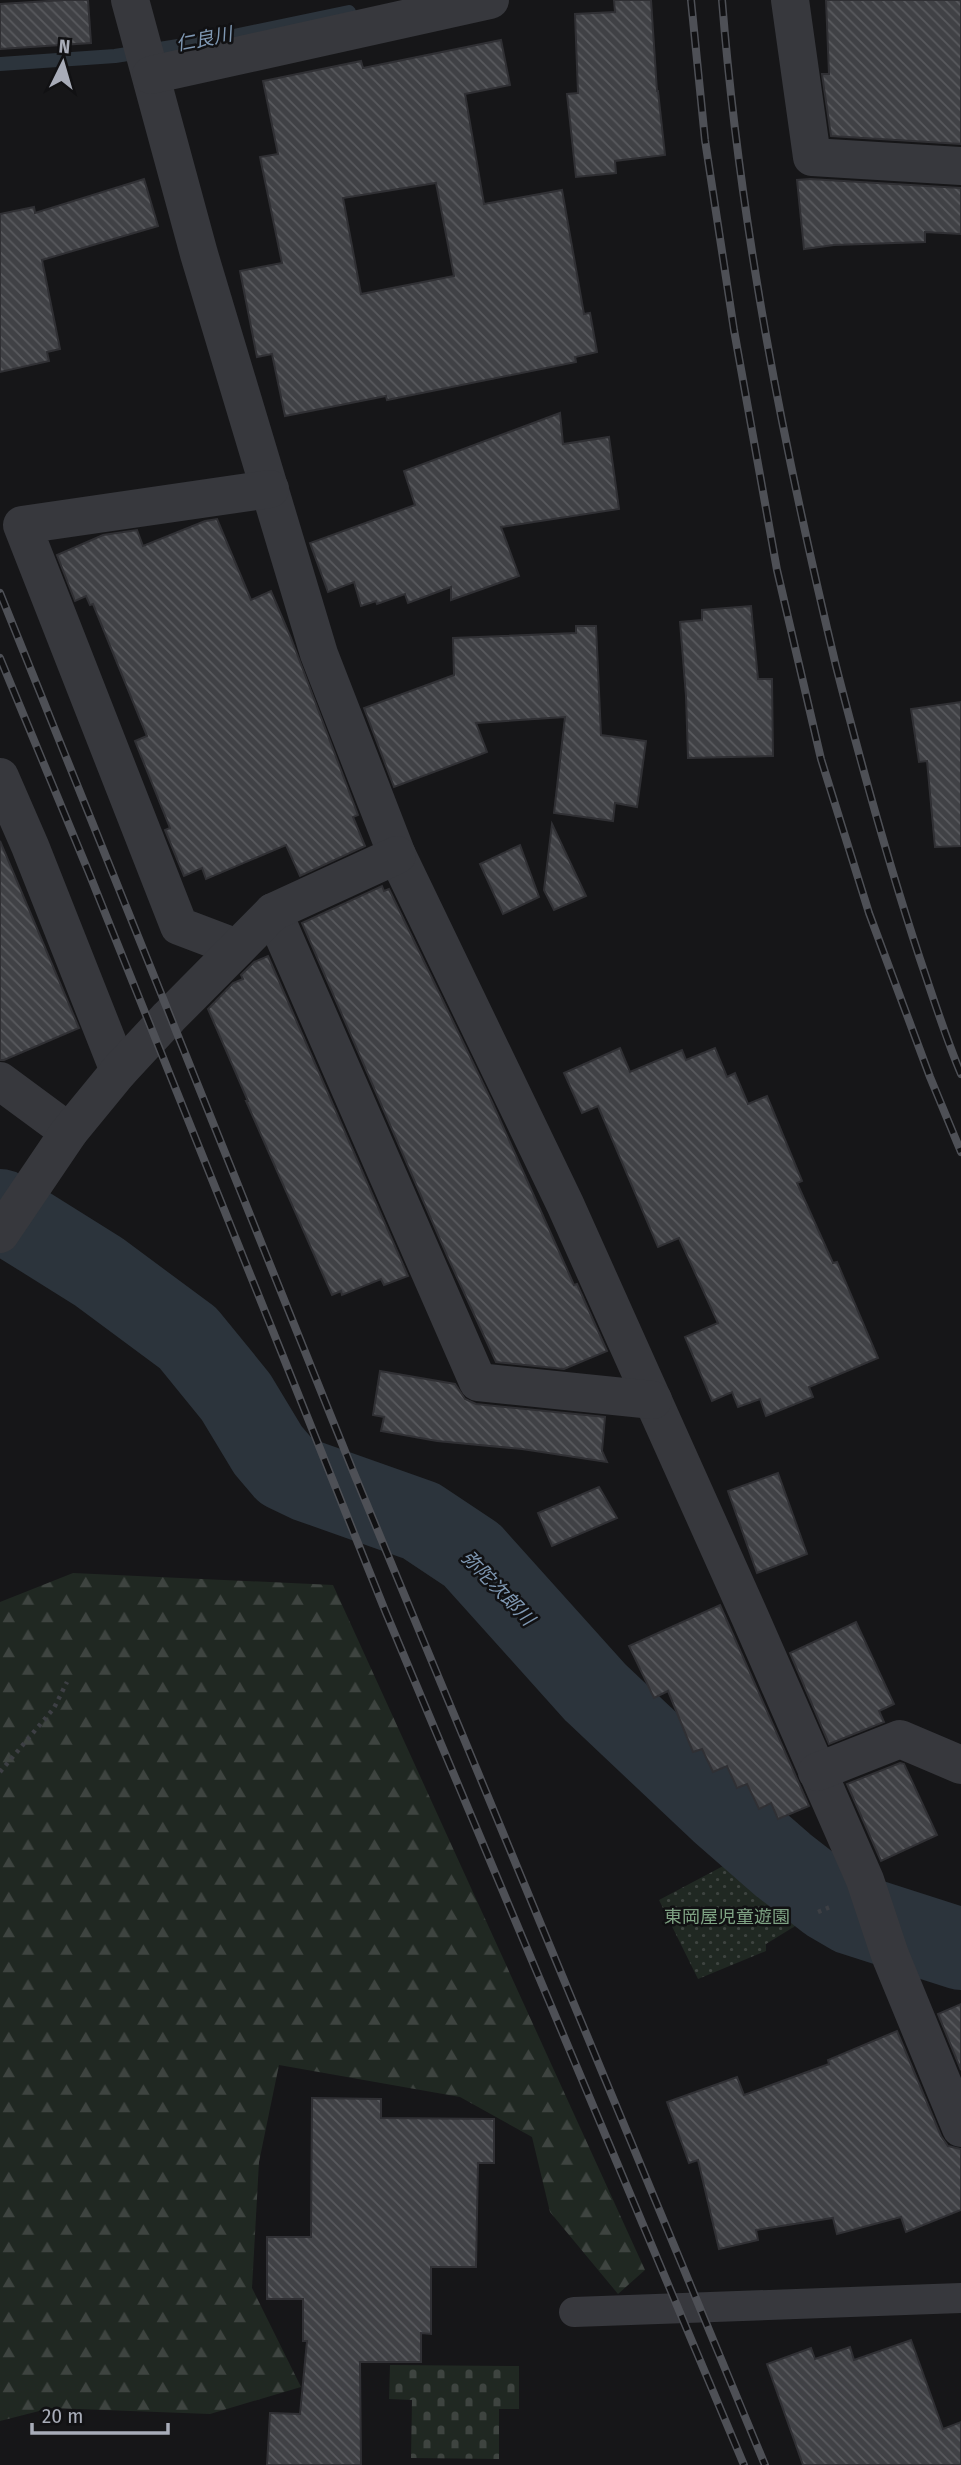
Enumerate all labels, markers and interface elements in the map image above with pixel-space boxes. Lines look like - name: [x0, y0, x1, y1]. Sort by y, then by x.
- water label: 仁良川: [174, 22, 236, 56]
- north arrow: [28, 28, 98, 98]
- text: N: [58, 35, 71, 59]
- water label: 弥陀次郎川: [457, 1546, 541, 1632]
- park label: 東岡屋児童遊園: [664, 1906, 790, 1928]
- scale bar: [32, 2392, 168, 2436]
- text: 20 m: [42, 2403, 83, 2429]

